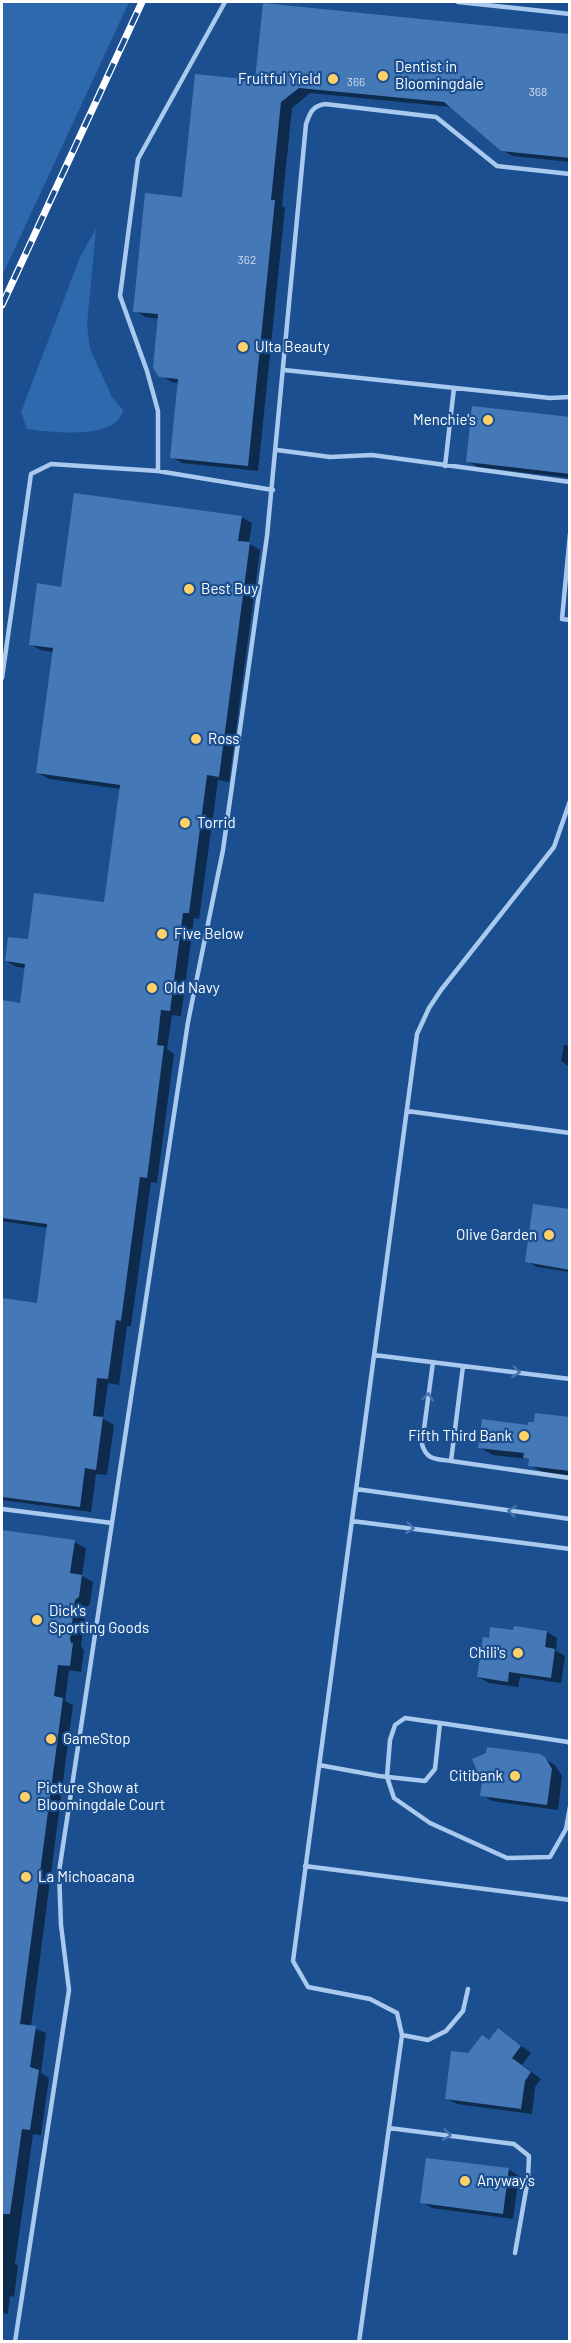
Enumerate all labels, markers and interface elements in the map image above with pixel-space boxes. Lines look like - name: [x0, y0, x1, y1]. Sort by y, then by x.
- place label: Dentist in Bloomingdale: [395, 57, 484, 92]
- place label: Fruitful Yield: [238, 69, 321, 87]
- marker: Dentist in Bloomingdale: [376, 69, 390, 83]
- marker: Fruitful Yield: [326, 72, 340, 86]
- house number: 366: [347, 74, 365, 88]
- house number: 368: [529, 84, 547, 98]
- house number: 362: [238, 252, 256, 266]
- place label: Ulta Beauty: [255, 337, 330, 355]
- marker: Ulta Beauty: [236, 340, 250, 354]
- place label: Menchie's: [413, 410, 476, 428]
- marker: Menchie's: [481, 413, 495, 427]
- place label: Best Buy: [201, 579, 258, 597]
- marker: Best Buy: [182, 582, 196, 596]
- place label: Ross: [208, 729, 240, 747]
- marker: Ross: [189, 732, 203, 746]
- place label: Torrid: [197, 813, 236, 831]
- marker: Torrid: [178, 816, 192, 830]
- place label: Five Below: [174, 924, 244, 942]
- marker: Five Below: [155, 927, 169, 941]
- place label: Old Navy: [164, 978, 220, 996]
- marker: Old Navy: [145, 981, 159, 995]
- place label: Olive Garden: [456, 1225, 537, 1243]
- marker: Olive Garden: [542, 1228, 556, 1242]
- one-way arrow: [512, 1365, 521, 1378]
- one-way arrow: [421, 1393, 433, 1402]
- place label: Fifth Third Bank: [408, 1426, 512, 1444]
- marker: Fifth Third Bank: [517, 1429, 531, 1443]
- one-way arrow: [507, 1505, 516, 1517]
- one-way arrow: [405, 1521, 414, 1534]
- place label: Dick's Sporting Goods: [49, 1601, 149, 1636]
- marker: Dick's Sporting Goods: [30, 1613, 44, 1627]
- place label: Chili's: [469, 1643, 506, 1661]
- marker: Chili's: [511, 1646, 525, 1660]
- place label: GameStop: [63, 1729, 131, 1747]
- marker: GameStop: [44, 1732, 58, 1746]
- place label: Citibank: [449, 1766, 503, 1784]
- marker: Citibank: [508, 1769, 522, 1783]
- place label: Picture Show at Bloomingdale Court: [37, 1778, 165, 1813]
- marker: Picture Show at Bloomingdale Court: [18, 1790, 32, 1804]
- place label: La Michoacana: [38, 1867, 135, 1885]
- marker: La Michoacana: [19, 1870, 33, 1884]
- one-way arrow: [443, 2128, 452, 2140]
- place label: Anyway's: [477, 2171, 535, 2189]
- marker: Anyway's: [458, 2174, 472, 2188]

